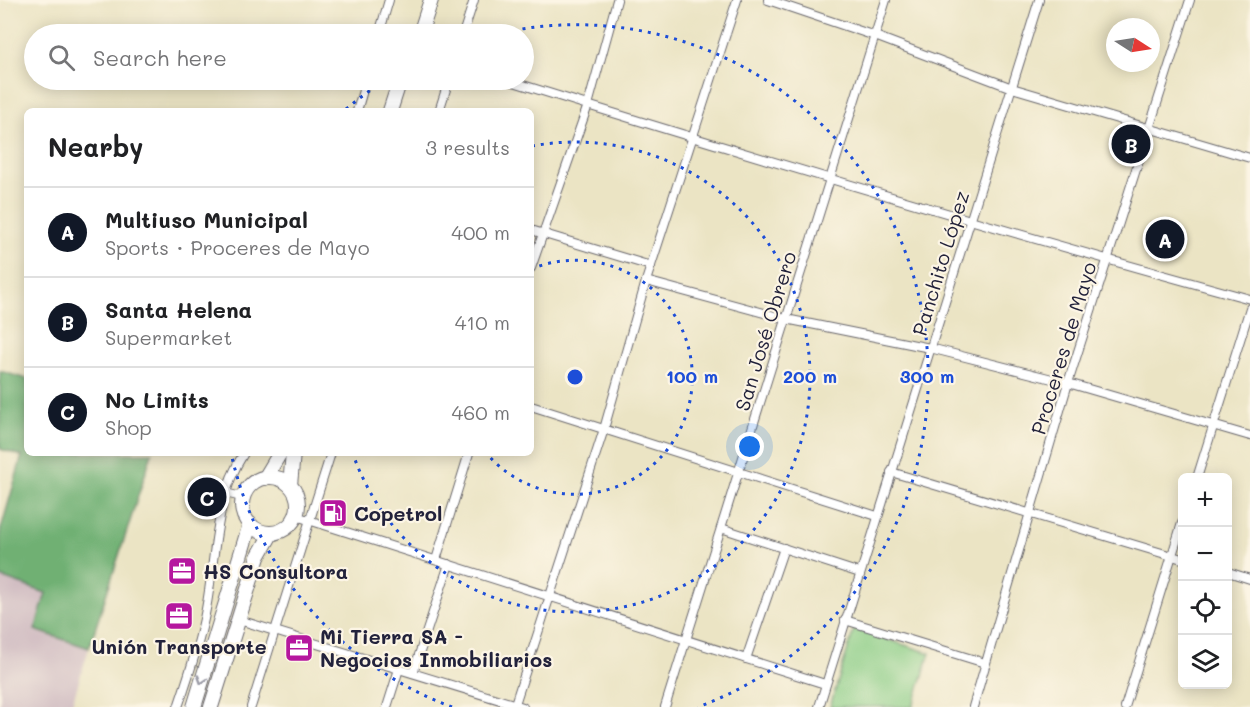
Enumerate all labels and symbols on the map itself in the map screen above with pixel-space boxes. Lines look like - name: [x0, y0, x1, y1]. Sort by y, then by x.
- north arrow: [1106, 18, 1160, 72]
- pin: B: [1112, 122, 1150, 166]
- street label: Panchito López: [906, 187, 974, 339]
- pin: A: [1146, 216, 1184, 262]
- street label: San José Obrero: [728, 248, 802, 414]
- street label: Proceres de Mayo: [1024, 258, 1102, 437]
- text: 100 m: [666, 364, 718, 388]
- text: 200 m: [783, 364, 837, 388]
- text: 300 m: [900, 364, 954, 388]
- centre of rings: [565, 367, 585, 387]
- your location: [735, 432, 764, 461]
- pin: C: [188, 474, 226, 520]
- fuel station icon: Copetrol: [317, 497, 349, 529]
- place label: Copetrol: [354, 500, 442, 526]
- office icon: HS Consultora: [166, 555, 198, 587]
- place label: HS Consultora: [203, 558, 348, 584]
- office icon: Unión Transporte: [163, 600, 195, 632]
- place label: Mi Tierra SA - Negocios Inmobiliarios: [320, 623, 552, 672]
- office icon: Mi Tierra SA - Negocios Inmobiliarios: [283, 632, 315, 664]
- place label: Unión Transporte: [91, 633, 267, 659]
- one-way arrow: [197, 674, 209, 685]

